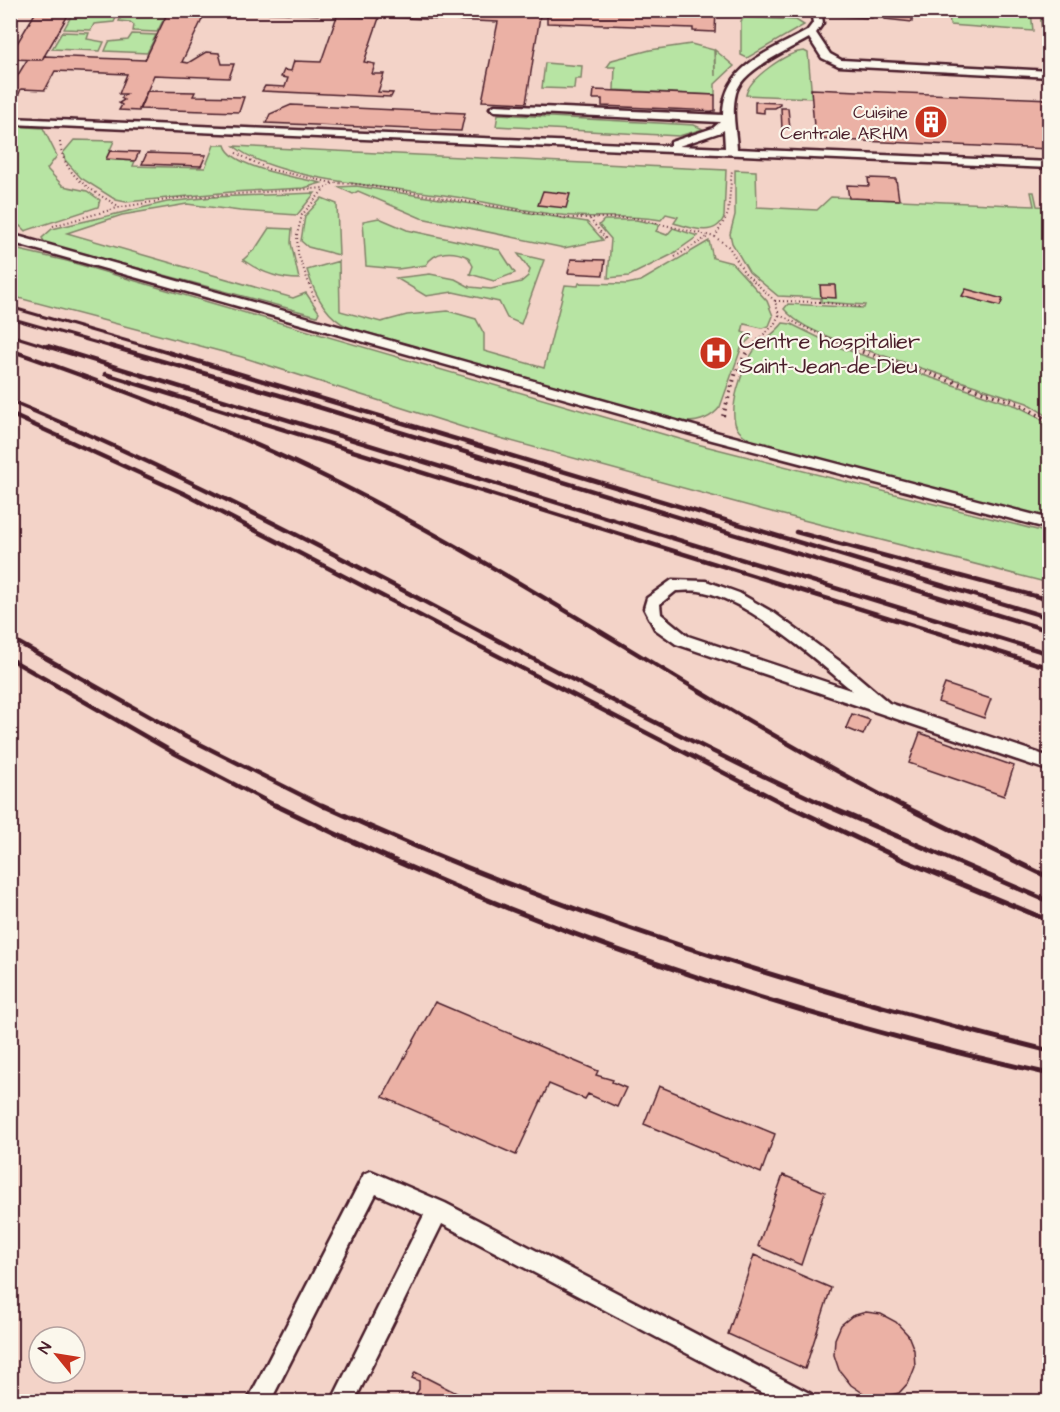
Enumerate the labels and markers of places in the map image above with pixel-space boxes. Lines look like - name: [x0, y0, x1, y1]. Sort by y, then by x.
- place label: Cuisine Centrale ARHM: [780, 100, 908, 146]
- building icon: Cuisine Centrale ARHM: [913, 104, 949, 140]
- place label: Centre hospitalier Saint-Jean-de-Dieu: [739, 326, 920, 382]
- hospital icon: Centre hospitalier Saint-Jean-de-Dieu: [698, 335, 734, 371]

